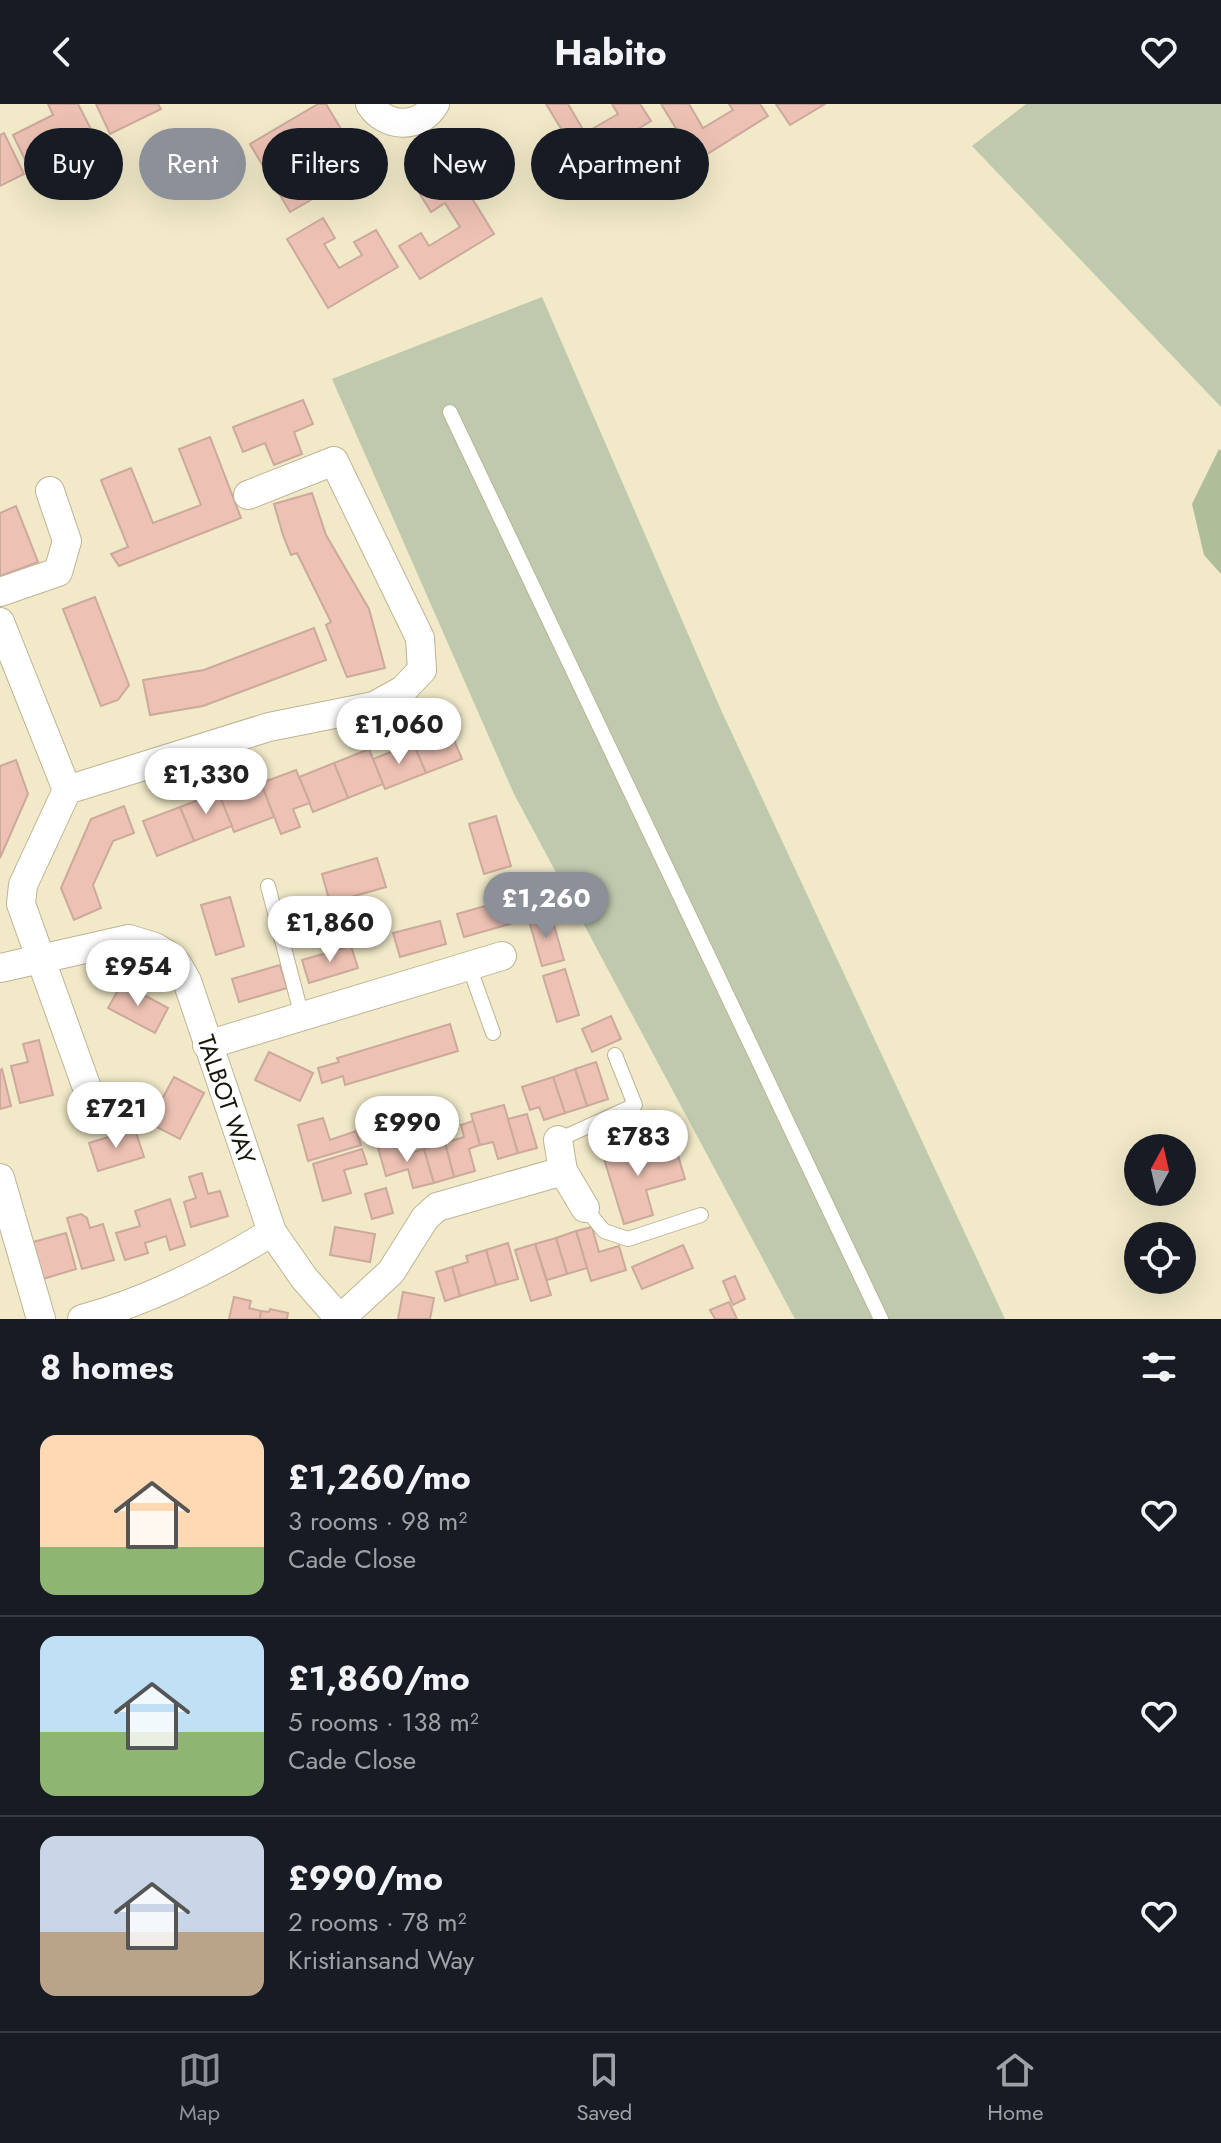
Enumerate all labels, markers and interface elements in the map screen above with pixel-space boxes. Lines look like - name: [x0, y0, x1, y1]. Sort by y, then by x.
- text: Habito: [554, 26, 667, 78]
- icon: back: [40, 30, 84, 74]
- icon: heart: [1137, 30, 1181, 74]
- chip: Buy: [24, 128, 123, 200]
- chip: Rent: [139, 128, 246, 200]
- chip: Filters: [262, 128, 388, 200]
- chip: New: [404, 128, 515, 200]
- chip: Apartment: [531, 128, 709, 200]
- pin: £1,060: [334, 698, 464, 766]
- text: £1,060: [354, 705, 444, 743]
- pin: £1,330: [141, 748, 271, 816]
- text: £1,330: [162, 755, 250, 793]
- pin: £1,260: [481, 872, 611, 940]
- text: £1,260: [501, 879, 591, 917]
- pin: £1,860: [265, 896, 395, 964]
- text: £1,860: [286, 903, 374, 941]
- pin: £954: [91, 940, 185, 1008]
- text: £954: [104, 947, 172, 985]
- street label: TALBOT WAY: [189, 1030, 265, 1169]
- pin: £721: [69, 1082, 163, 1150]
- text: £721: [85, 1089, 147, 1127]
- pin: £990: [360, 1096, 454, 1164]
- text: £990: [373, 1103, 441, 1141]
- pin: £783: [591, 1110, 685, 1178]
- text: £783: [606, 1117, 670, 1155]
- north arrow: [1124, 1134, 1196, 1206]
- map controls: [1124, 1134, 1196, 1294]
- button: locate: [1124, 1222, 1196, 1294]
- text: 8 homes: [40, 1343, 174, 1392]
- icon: filters: [1137, 1345, 1181, 1389]
- text: £1,260/mo: [288, 1453, 471, 1502]
- icon: home: [104, 1467, 200, 1563]
- icon: heart: [1137, 1493, 1181, 1537]
- text: 3 rooms · 98 m²: [288, 1502, 467, 1540]
- text: Cade Close: [288, 1540, 416, 1578]
- text: £1,860/mo: [288, 1654, 470, 1703]
- icon: home: [104, 1668, 200, 1764]
- icon: heart: [1137, 1694, 1181, 1738]
- text: 5 rooms · 138 m²: [288, 1703, 479, 1741]
- text: Cade Close: [288, 1741, 416, 1779]
- text: £990/mo: [288, 1854, 443, 1903]
- icon: home: [104, 1868, 200, 1964]
- icon: heart: [1137, 1894, 1181, 1938]
- text: 2 rooms · 78 m²: [288, 1903, 467, 1941]
- text: Kristiansand Way: [288, 1941, 474, 1979]
- tab: Map: [178, 2048, 222, 2128]
- tab: Saved: [577, 2048, 632, 2128]
- tab: Home: [987, 2048, 1043, 2128]

